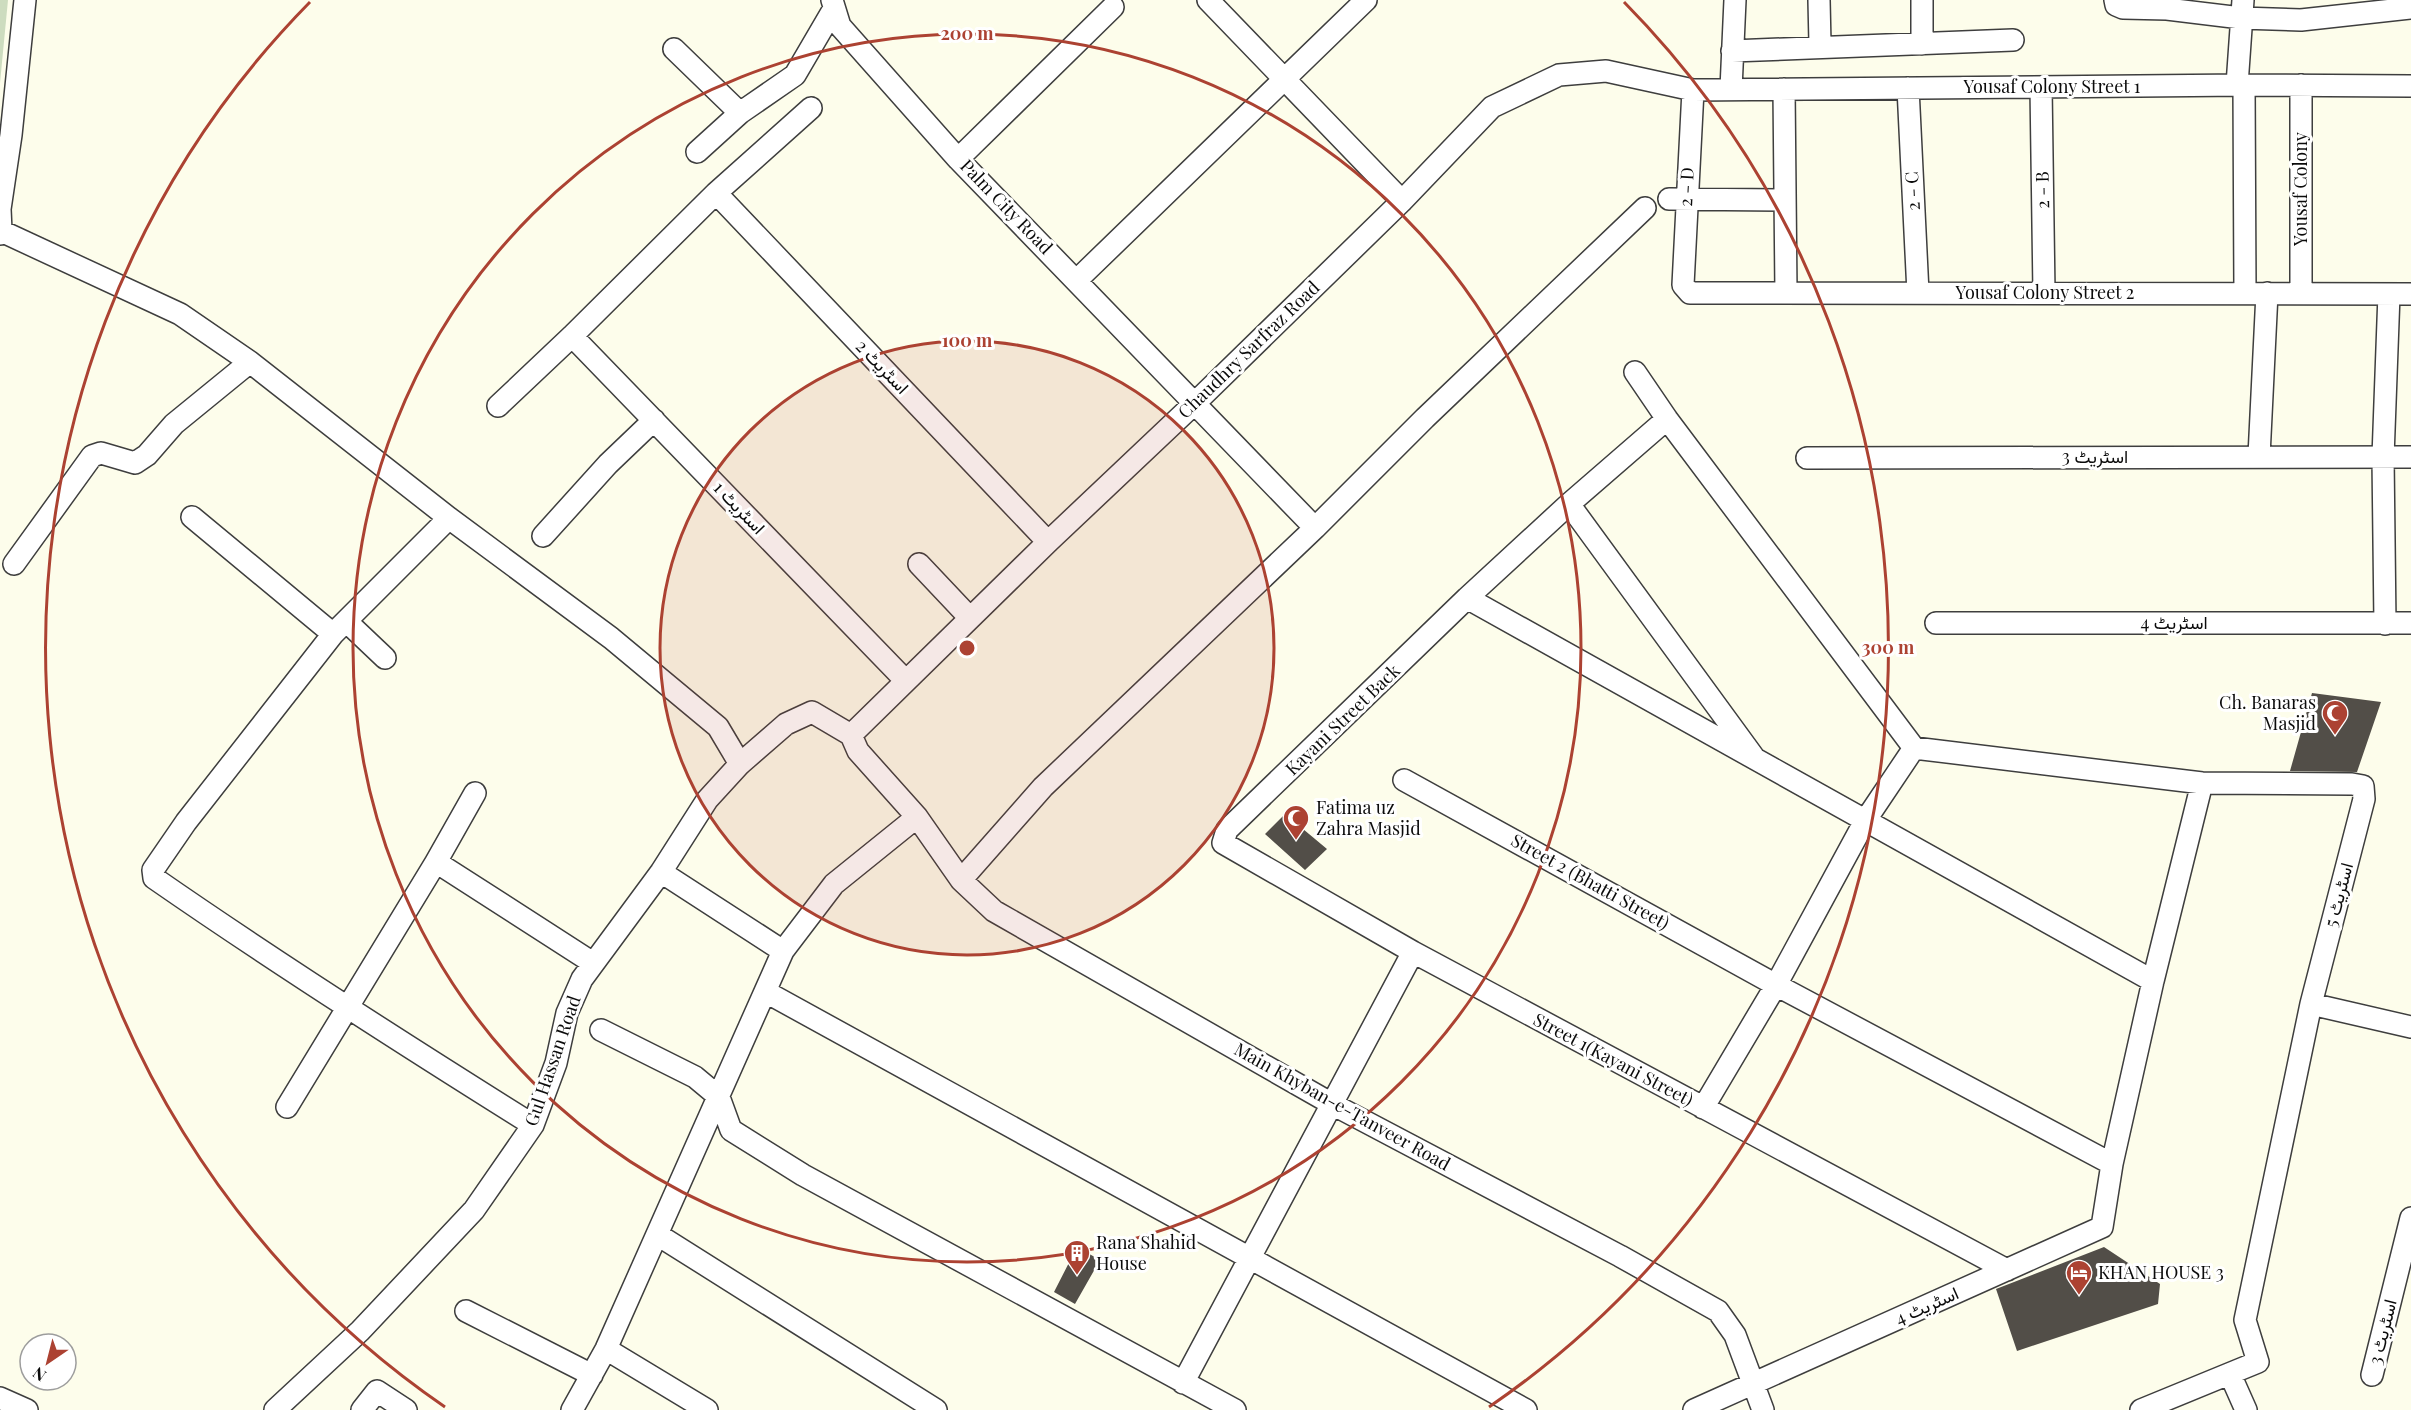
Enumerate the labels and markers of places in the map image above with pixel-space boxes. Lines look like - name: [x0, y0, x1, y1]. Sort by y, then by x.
- centre of rings: [957, 638, 977, 658]
- place label: Ch. Banaras Masjid: [2219, 690, 2317, 735]
- mosque icon: Ch. Banaras Masjid: [2320, 698, 2350, 736]
- place label: Fatima uz Zahra Masjid: [1316, 795, 1421, 840]
- mosque icon: Fatima uz Zahra Masjid: [1281, 803, 1311, 841]
- place label: Rana Shahid House: [1096, 1230, 1197, 1275]
- building icon: Rana Shahid House: [1062, 1238, 1092, 1276]
- hotel icon: KHAN HOUSE 3: [2064, 1258, 2094, 1296]
- place label: KHAN HOUSE 3: [2098, 1260, 2224, 1284]

